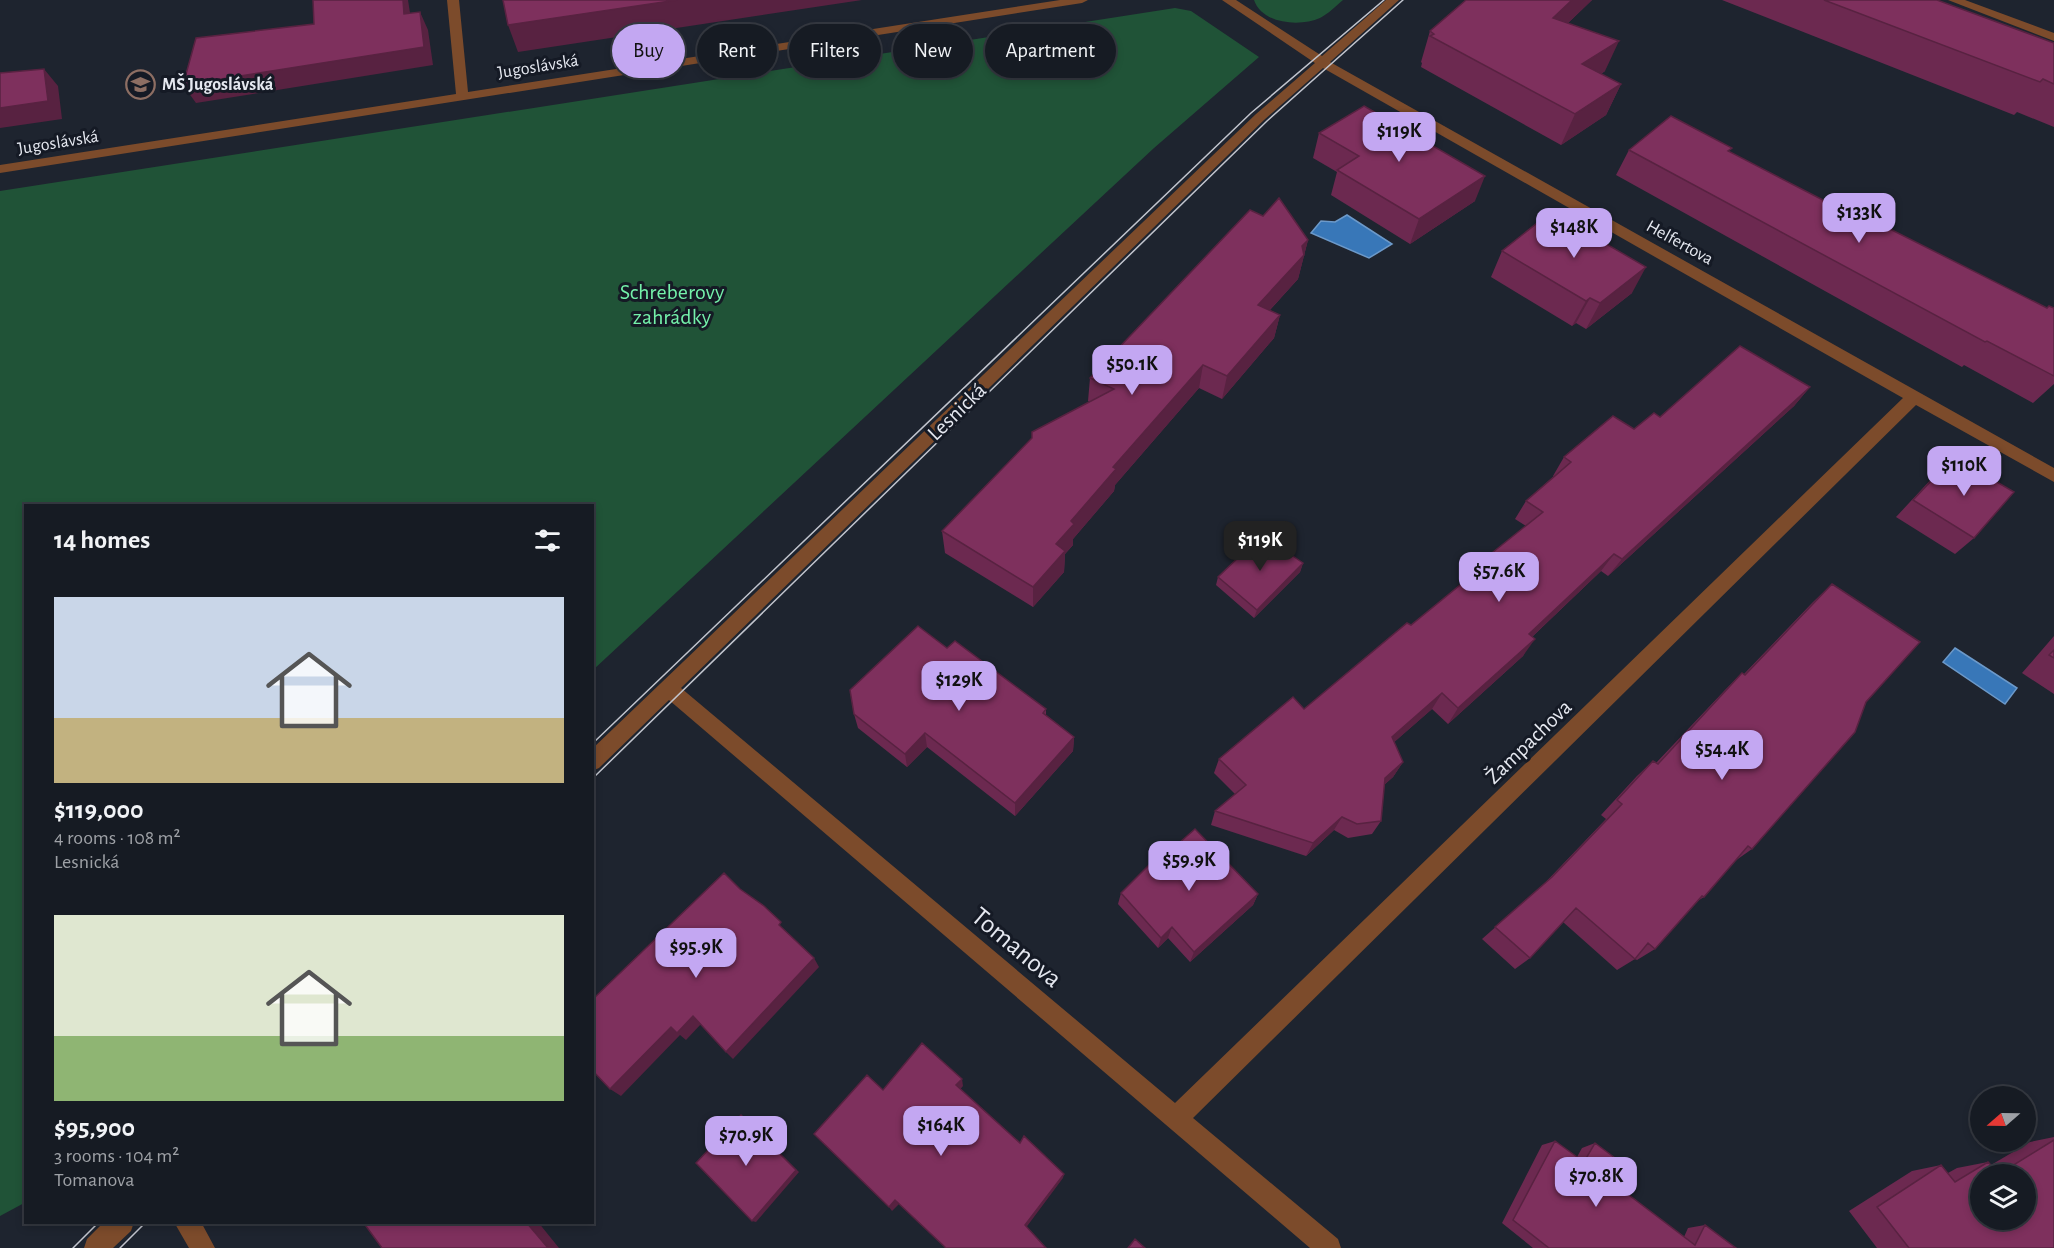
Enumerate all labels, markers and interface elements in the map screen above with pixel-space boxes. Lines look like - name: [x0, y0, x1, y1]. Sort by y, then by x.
- chip: Buy: [612, 24, 685, 78]
- chip: Rent: [697, 24, 777, 78]
- chip: Filters: [789, 24, 881, 78]
- chip: New: [893, 24, 973, 78]
- chip: Apartment: [985, 24, 1116, 78]
- street label: Jugoslávská: [496, 52, 580, 82]
- school or university icon: MŠ Jugoslávská: [125, 68, 157, 100]
- place label: MŠ Jugoslávská: [162, 73, 274, 94]
- pin: $119K: [1357, 112, 1441, 163]
- text: $119K: [1377, 121, 1421, 141]
- street label: Jugoslávská: [16, 128, 100, 158]
- pin: $133K: [1817, 193, 1901, 244]
- text: $133K: [1836, 202, 1882, 222]
- pin: $148K: [1532, 208, 1616, 259]
- text: $148K: [1550, 217, 1598, 237]
- street label: Helfertova: [1643, 217, 1716, 269]
- park label: Schreberovy zahrádky: [620, 281, 725, 328]
- pin: $50.1K: [1083, 345, 1181, 396]
- text: $50.1K: [1106, 354, 1158, 374]
- street label: Lesnická: [923, 379, 990, 445]
- pin: $110K: [1922, 446, 2006, 497]
- text: $110K: [1941, 455, 1987, 475]
- pin: $119K: [1218, 521, 1302, 572]
- icon: filters: [531, 524, 564, 557]
- text: 14 homes: [54, 527, 150, 553]
- text: $119K: [1238, 530, 1282, 550]
- pin: $57.6K: [1450, 552, 1548, 603]
- text: $57.6K: [1473, 561, 1525, 581]
- icon: home: [255, 636, 363, 744]
- pin: $129K: [917, 661, 1001, 712]
- text: $129K: [936, 670, 982, 690]
- street label: Žampachova: [1481, 695, 1576, 788]
- pin: $54.4K: [1673, 730, 1771, 781]
- text: $54.4K: [1695, 739, 1749, 759]
- text: $119,000: [54, 797, 144, 823]
- text: 4 rooms · 108 m²: [54, 828, 181, 848]
- pin: $59.9K: [1140, 841, 1238, 892]
- text: $59.9K: [1162, 850, 1216, 870]
- text: Lesnická: [54, 852, 119, 872]
- street label: Tomanova: [966, 902, 1067, 993]
- pin: $95.9K: [647, 928, 745, 979]
- text: $95.9K: [669, 937, 723, 957]
- icon: home: [255, 954, 363, 1062]
- north arrow: [1970, 1086, 2036, 1152]
- map controls: [1970, 1086, 2036, 1230]
- pin: $164K: [899, 1106, 983, 1157]
- text: $95,900: [54, 1115, 135, 1141]
- text: $164K: [917, 1115, 965, 1135]
- pin: $70.9K: [697, 1116, 795, 1167]
- text: $70.9K: [719, 1125, 773, 1145]
- text: 3 rooms · 104 m²: [54, 1146, 179, 1166]
- pin: $70.8K: [1547, 1157, 1645, 1208]
- button: layers: [1970, 1164, 2036, 1230]
- text: $70.8K: [1569, 1166, 1623, 1186]
- text: Tomanova: [54, 1170, 134, 1190]

